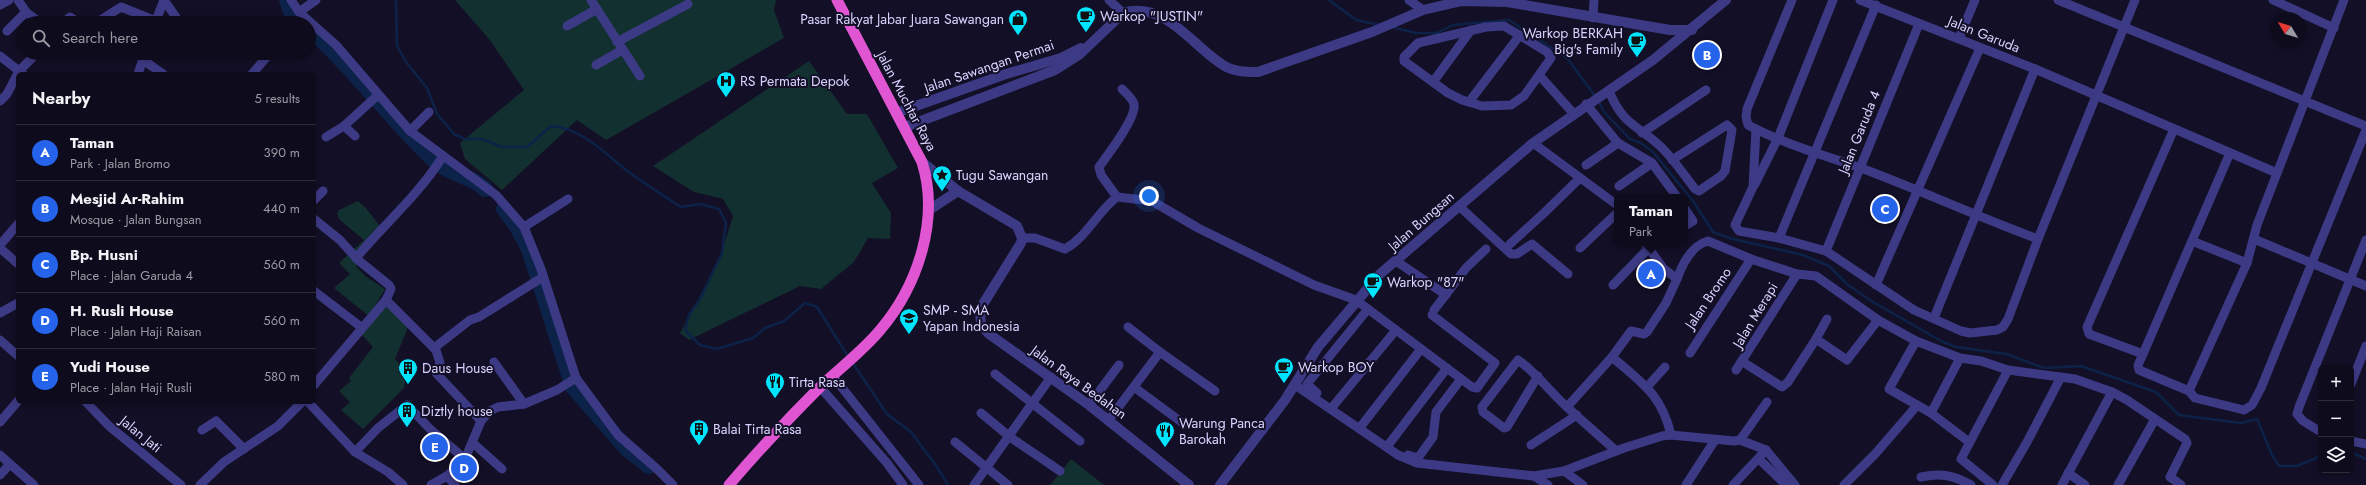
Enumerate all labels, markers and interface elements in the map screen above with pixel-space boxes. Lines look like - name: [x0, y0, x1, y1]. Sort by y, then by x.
- cafe icon: Warkop "JUSTIN": [1075, 5, 1097, 33]
- place label: Warkop "JUSTIN": [1100, 6, 1203, 26]
- shop icon: Pasar Rakyat Jabar Juara Sawangan: [1007, 8, 1029, 36]
- place label: Pasar Rakyat Jabar Juara Sawangan: [800, 9, 1004, 29]
- street label: Jalan Garuda: [1943, 10, 2023, 58]
- north arrow: [2270, 12, 2306, 48]
- search box: [16, 16, 316, 60]
- place label: Warkop BERKAH Big's Family: [1523, 23, 1624, 59]
- icon: search: [30, 27, 52, 49]
- text: Search here: [62, 27, 138, 49]
- cafe icon: Warkop BERKAH Big's Family: [1626, 30, 1648, 58]
- street label: Jalan Sawangan Permai: [919, 34, 1057, 98]
- pin: B: [1694, 40, 1720, 70]
- street label: Jalan Muchtar Raya: [871, 46, 942, 155]
- hospital icon: RS Permata Depok: [715, 70, 737, 98]
- place label: RS Permata Depok: [740, 71, 850, 91]
- text: Nearby: [32, 86, 90, 110]
- street label: Jalan Garuda 4: [1832, 87, 1885, 179]
- text: 5 results: [254, 89, 300, 108]
- text: Taman: [70, 132, 114, 154]
- text: A: [40, 143, 50, 162]
- text: 390 m: [264, 143, 300, 162]
- text: Park · Jalan Bromo: [70, 154, 170, 173]
- place icon: Tugu Sawangan: [931, 164, 953, 192]
- place label: Tugu Sawangan: [956, 165, 1048, 185]
- your location: [1139, 186, 1159, 206]
- street label: Jalan Bungsan: [1382, 187, 1458, 257]
- text: Mesjid Ar-Rahim: [70, 188, 184, 210]
- popup: [1614, 194, 1688, 246]
- pin: C: [1872, 194, 1898, 224]
- text: B: [41, 199, 49, 218]
- text: 440 m: [263, 199, 300, 218]
- text: Taman: [1629, 200, 1673, 222]
- text: Mosque · Jalan Bungsan: [70, 210, 201, 229]
- text: Park: [1629, 222, 1652, 241]
- text: Bp. Husni: [70, 244, 138, 266]
- text: C: [40, 255, 50, 274]
- text: 560 m: [263, 255, 300, 274]
- pin: A: [1638, 259, 1664, 289]
- street label: Jalan Bromo: [1679, 263, 1736, 334]
- text: Place · Jalan Garuda 4: [70, 266, 193, 285]
- cafe icon: Warkop "87": [1362, 271, 1384, 299]
- place label: Warkop "87": [1387, 272, 1465, 292]
- street label: Jalan Merapi: [1727, 278, 1782, 353]
- text: H. Rusli House: [70, 300, 174, 322]
- place label: SMP - SMA Yapan Indonesia: [923, 300, 1019, 336]
- school or university icon: SMP - SMA Yapan Indonesia: [898, 307, 920, 335]
- text: D: [40, 311, 50, 330]
- text: 560 m: [263, 311, 300, 330]
- text: Place · Jalan Haji Raisan: [70, 322, 202, 341]
- street label: Jalan Raya Bedahan: [1025, 339, 1131, 424]
- text: Yudi House: [70, 356, 150, 378]
- cafe icon: Warkop BOY: [1273, 356, 1295, 384]
- building icon: Daus House: [397, 357, 419, 385]
- place label: Warkop BOY: [1298, 357, 1374, 377]
- place label: Daus House: [422, 358, 493, 378]
- map controls: [2318, 365, 2354, 473]
- button: +: [2318, 365, 2354, 401]
- text: E: [41, 367, 49, 386]
- text: 580 m: [264, 367, 300, 386]
- restaurant icon: Tirta Rasa: [764, 371, 786, 399]
- place label: Tirta Rasa: [789, 372, 845, 392]
- text: Place · Jalan Haji Rusli: [70, 378, 192, 397]
- building icon: Diztly house: [396, 400, 418, 428]
- place label: Diztly house: [421, 401, 493, 421]
- button: −: [2318, 401, 2354, 437]
- street label: Jalan Jati: [114, 410, 166, 457]
- place label: Warung Panca Barokah: [1179, 413, 1265, 449]
- building icon: Balai Tirta Rasa: [688, 418, 710, 446]
- place label: Balai Tirta Rasa: [713, 419, 802, 439]
- restaurant icon: Warung Panca Barokah: [1154, 420, 1176, 448]
- pin: E: [422, 432, 448, 462]
- button: layers: [2318, 437, 2354, 473]
- pin: D: [451, 453, 477, 483]

